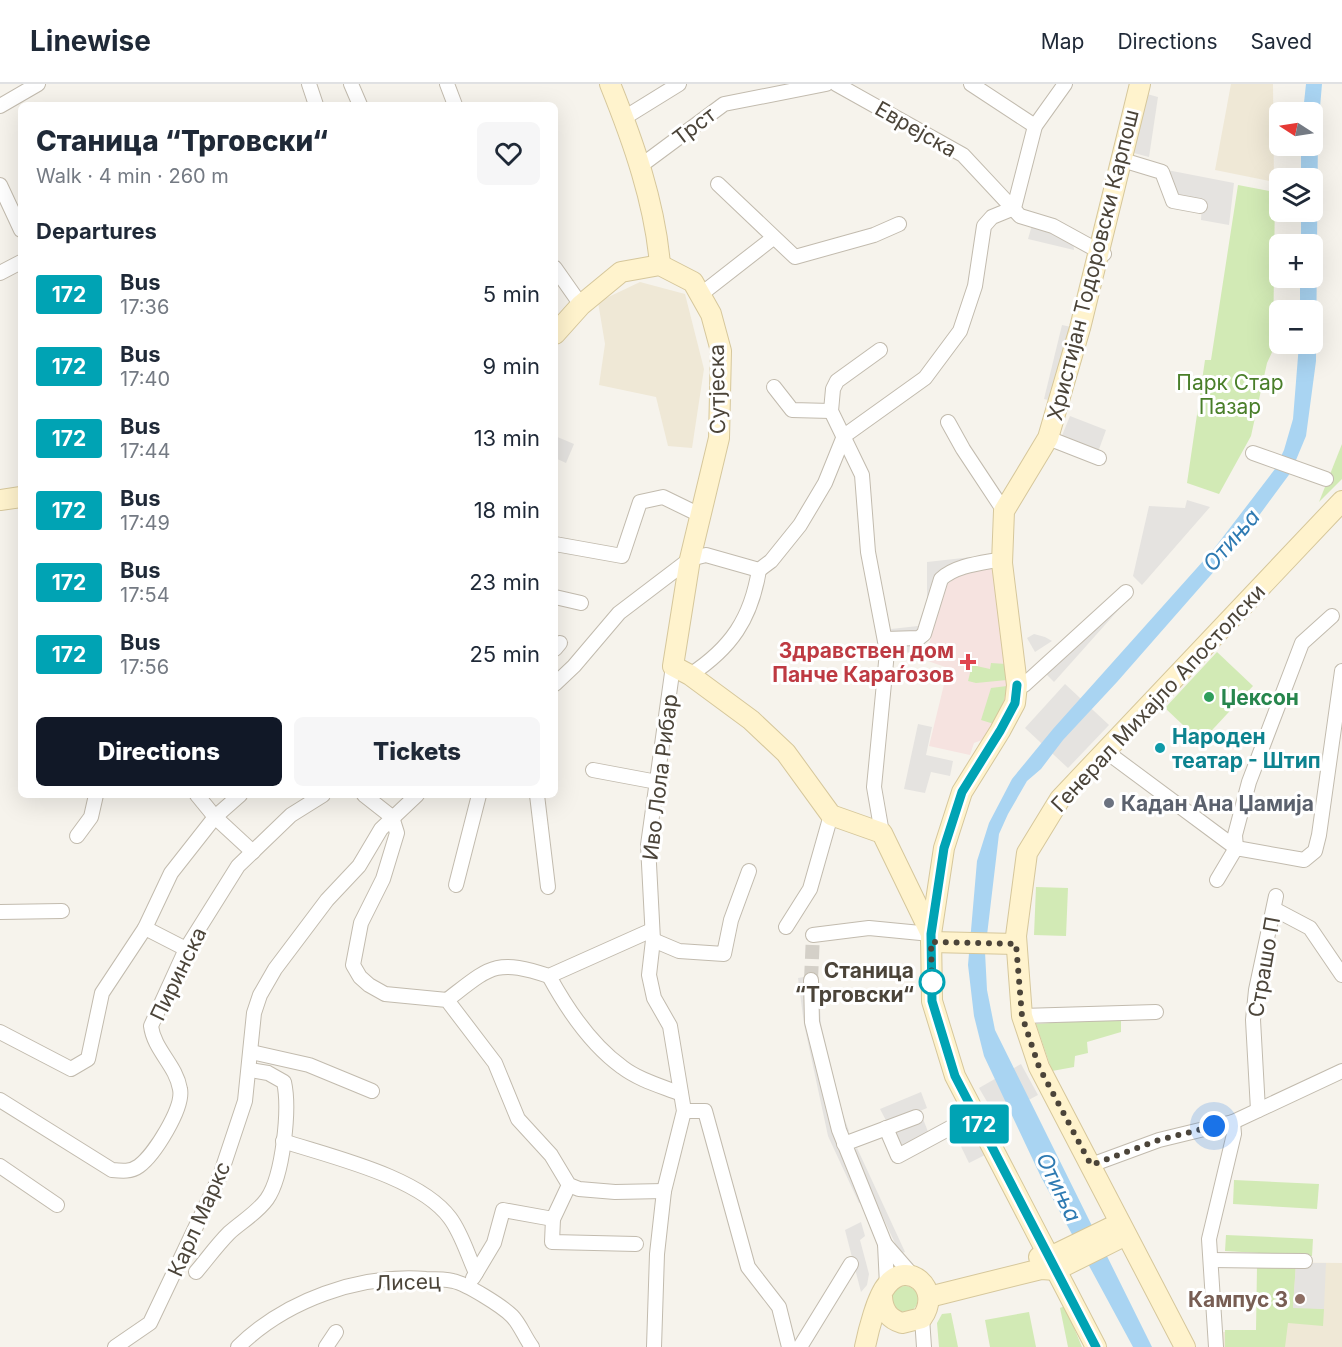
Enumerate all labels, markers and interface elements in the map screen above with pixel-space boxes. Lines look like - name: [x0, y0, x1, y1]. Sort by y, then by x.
- text: Linewise: [30, 24, 151, 58]
- text: Map: [1041, 29, 1084, 54]
- text: Directions: [1117, 29, 1218, 54]
- text: Saved: [1251, 29, 1312, 54]
- street label: Еврејска: [871, 96, 961, 162]
- street label: Трст: [668, 102, 720, 150]
- north arrow: [1269, 102, 1323, 156]
- map controls: [1269, 102, 1323, 354]
- street label: Христијан Тодоровски Карпош: [1042, 107, 1144, 423]
- button: heart: [477, 122, 540, 185]
- text: Станица “Трговски“: [36, 124, 328, 158]
- text: Walk · 4 min · 260 m: [36, 164, 229, 188]
- button: layers: [1269, 168, 1323, 222]
- text: Departures: [36, 218, 157, 244]
- button: +: [1269, 234, 1323, 288]
- text: Bus: [120, 269, 161, 295]
- text: 5 min: [483, 281, 540, 307]
- text: 172: [52, 282, 86, 307]
- text: 17:36: [120, 295, 169, 319]
- button: −: [1269, 300, 1323, 354]
- text: Bus: [120, 341, 161, 367]
- street label: Сутјеска: [704, 344, 730, 434]
- text: 9 min: [483, 353, 540, 379]
- text: 172: [52, 354, 86, 379]
- text: 17:40: [120, 367, 170, 391]
- park label: Парк Стар Пазар: [1176, 370, 1284, 419]
- text: Bus: [120, 413, 161, 439]
- text: 13 min: [474, 425, 540, 451]
- text: 172: [52, 426, 86, 451]
- text: 17:44: [120, 439, 170, 463]
- text: Bus: [120, 485, 161, 511]
- text: 18 min: [474, 497, 540, 523]
- text: 172: [52, 498, 86, 523]
- water label: Отиња: [1197, 504, 1265, 576]
- text: 17:49: [120, 511, 170, 535]
- text: Bus: [120, 557, 161, 583]
- text: 23 min: [469, 569, 540, 595]
- text: 172: [52, 570, 86, 595]
- street label: Генерал Михајло Апостолски: [1046, 579, 1270, 817]
- text: 17:54: [120, 583, 170, 607]
- text: Bus: [120, 629, 161, 655]
- place label: Здравствен дом Панче Караѓозов: [772, 638, 954, 687]
- text: 25 min: [469, 641, 540, 667]
- text: 172: [52, 642, 86, 667]
- marker: Здравствен дом Панче Караѓозов: [959, 653, 977, 671]
- text: 17:56: [120, 655, 169, 679]
- place label: Џексон: [1221, 685, 1299, 710]
- marker: Џексон: [1202, 690, 1216, 704]
- street label: Иво Лола Рибар: [637, 693, 683, 861]
- button: Directions: [36, 717, 282, 786]
- button: Tickets: [294, 717, 540, 786]
- place label: Народен театар - Штип: [1172, 724, 1321, 773]
- marker: Народен театар - Штип: [1153, 741, 1167, 755]
- place label: Кадан Ана Џамија: [1121, 791, 1314, 816]
- marker: Кадан Ана Џамија: [1102, 796, 1116, 810]
- street label: Страшо П: [1243, 915, 1285, 1019]
- street label: Пиринска: [145, 923, 211, 1025]
- place label: Станица “Трговски“: [795, 958, 914, 1007]
- marker: Станица “Трговски“: [919, 969, 945, 995]
- line badge: 172: [944, 1104, 1014, 1144]
- your location: [1199, 1111, 1229, 1141]
- text: 172: [962, 1112, 996, 1137]
- water label: Отиња: [1031, 1148, 1087, 1226]
- street label: Карл Маркс: [163, 1158, 235, 1280]
- street label: Лисец: [375, 1268, 441, 1296]
- place label: Кампус 3: [1188, 1287, 1288, 1312]
- marker: Кампус 3: [1293, 1292, 1307, 1306]

